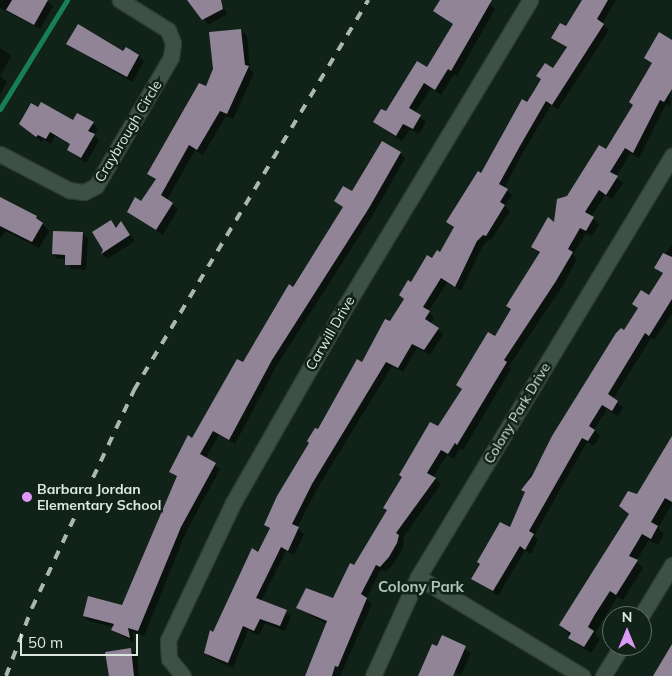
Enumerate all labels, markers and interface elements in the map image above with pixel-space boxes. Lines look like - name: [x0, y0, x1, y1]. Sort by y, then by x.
- street label: Craybrough Circle: [91, 77, 165, 185]
- street label: Carwill Drive: [302, 293, 358, 373]
- street label: Colony Park Drive: [480, 360, 554, 466]
- place label: Barbara Jordan Elementary School: [37, 481, 161, 514]
- marker: Barbara Jordan Elementary School: [21, 491, 33, 503]
- district label: Colony Park: [378, 578, 464, 596]
- north arrow: [602, 606, 652, 656]
- text: N: [622, 608, 632, 626]
- scale bar: [22, 624, 140, 656]
- text: 50 m: [28, 633, 63, 652]

